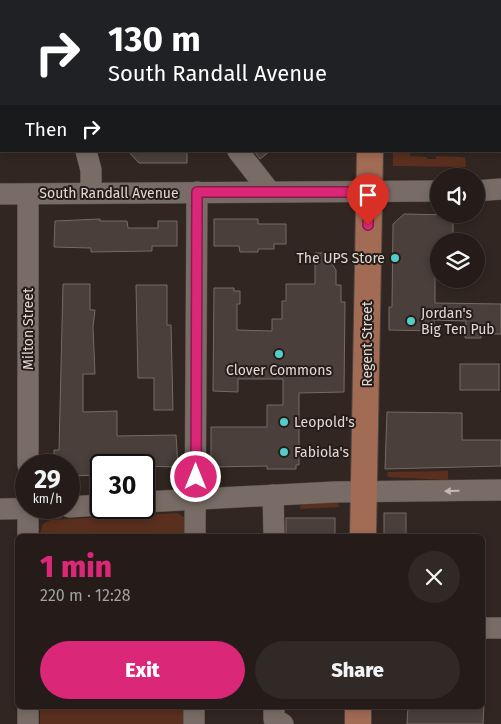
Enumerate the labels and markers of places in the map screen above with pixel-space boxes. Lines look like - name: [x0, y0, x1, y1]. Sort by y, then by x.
- pin: [347, 174, 389, 225]
- place label: The UPS Store: [296, 250, 385, 267]
- marker: The UPS Store: [389, 252, 401, 264]
- place label: Jordan's Big Ten Pub: [421, 305, 495, 338]
- marker: Jordan's Big Ten Pub: [405, 315, 417, 327]
- marker: Clover Commons: [273, 348, 285, 360]
- place label: Clover Commons: [226, 362, 333, 379]
- place label: Leopold's: [294, 414, 355, 431]
- marker: Leopold's: [278, 416, 290, 428]
- place label: Fabiola's: [294, 444, 350, 461]
- marker: Fabiola's: [278, 446, 290, 458]

